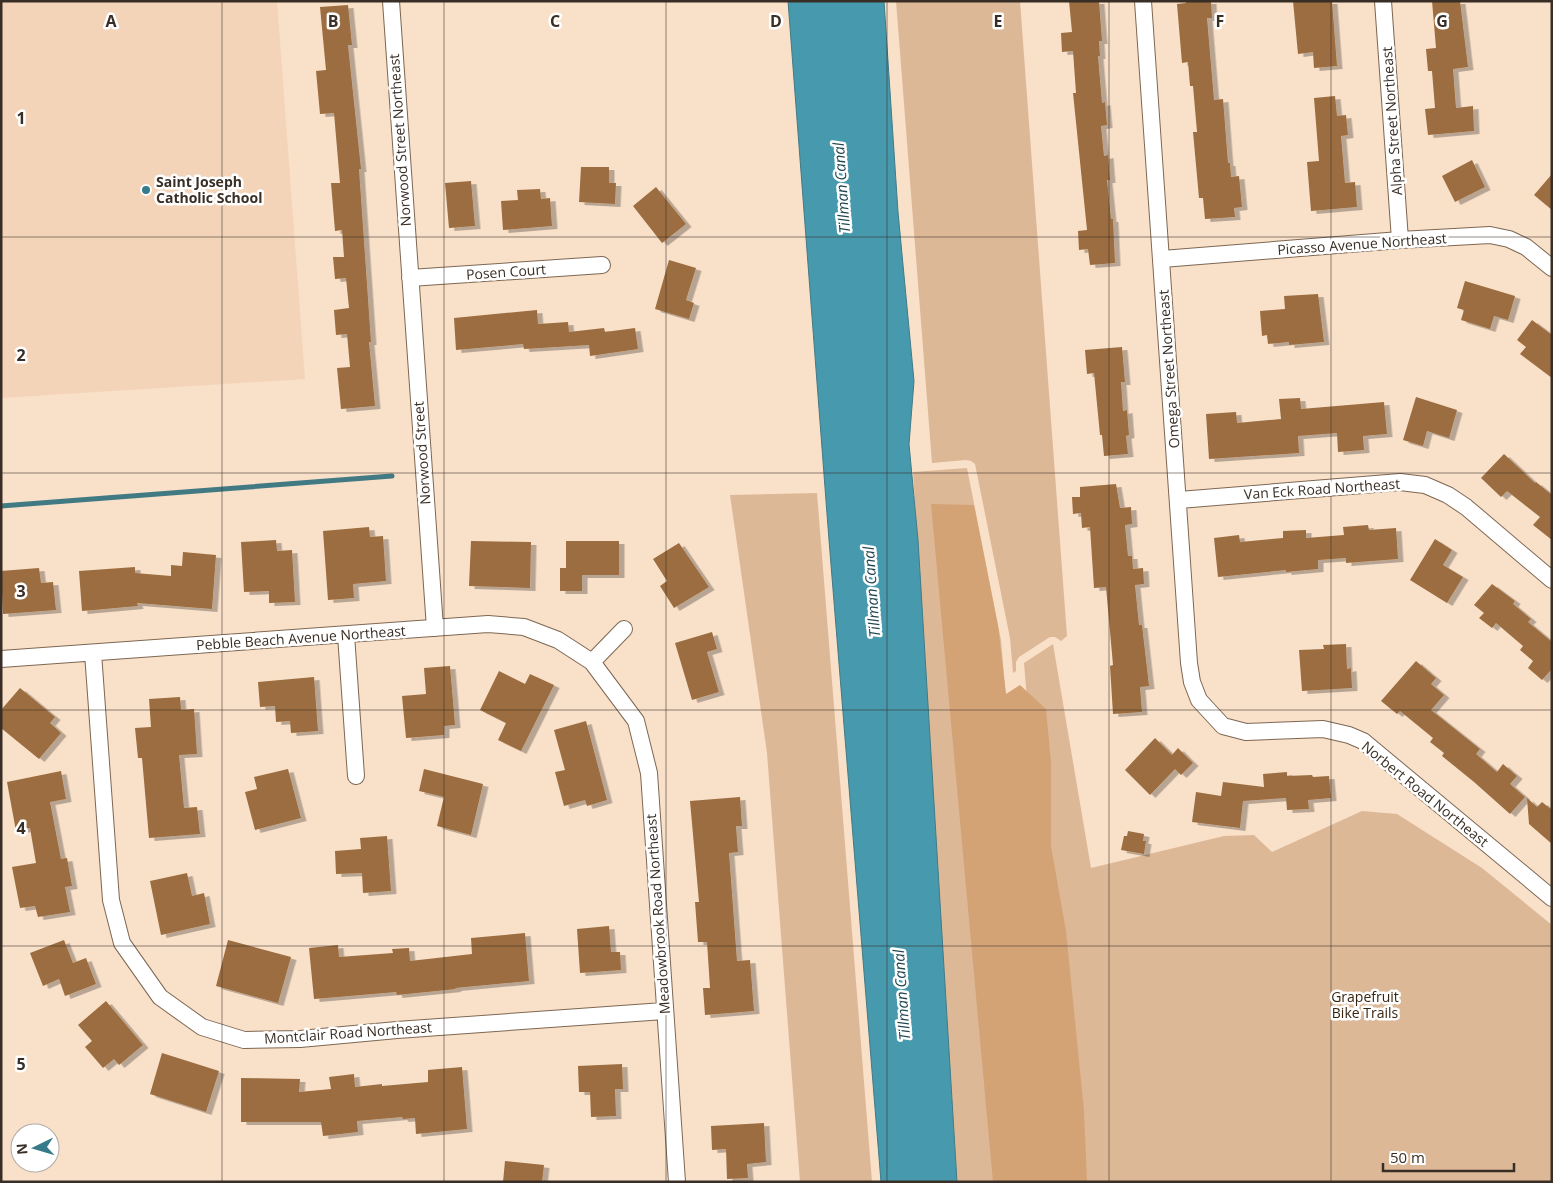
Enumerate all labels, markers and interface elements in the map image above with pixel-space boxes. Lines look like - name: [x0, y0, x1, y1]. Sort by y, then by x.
- text: A: [105, 10, 117, 32]
- text: B: [328, 10, 338, 32]
- text: C: [550, 10, 560, 32]
- text: D: [770, 10, 782, 32]
- text: E: [994, 10, 1003, 32]
- text: F: [1216, 10, 1224, 32]
- text: G: [1436, 10, 1448, 32]
- street label: Alpha Street Northeast: [1377, 46, 1406, 196]
- street label: Norwood Street Northeast: [384, 53, 415, 227]
- text: 1: [16, 107, 26, 129]
- water label: Tillman Canal: [828, 141, 854, 234]
- place label: Saint Joseph Catholic School: [156, 172, 262, 207]
- marker: Saint Joseph Catholic School: [140, 184, 152, 196]
- street label: Picasso Avenue Northeast: [1277, 228, 1447, 259]
- street label: Posen Court: [465, 259, 547, 284]
- street label: Omega Street Northeast: [1153, 289, 1184, 449]
- text: 2: [16, 344, 26, 366]
- street label: Norwood Street: [408, 401, 435, 505]
- street label: Van Eck Road Northeast: [1243, 474, 1401, 503]
- water label: Tillman Canal: [858, 545, 884, 638]
- text: 3: [16, 580, 26, 602]
- street label: Pebble Beach Avenue Northeast: [196, 621, 406, 654]
- street label: Norbert Road Northeast: [1358, 736, 1493, 851]
- street label: Meadowbrook Road Northeast: [641, 813, 674, 1015]
- text: 4: [16, 817, 26, 839]
- water label: Tillman Canal: [888, 948, 914, 1041]
- park label: Grapefruit Bike Trails: [1331, 987, 1399, 1022]
- street label: Montclair Road Northeast: [263, 1017, 432, 1048]
- text: 5: [16, 1053, 26, 1075]
- north arrow: [10, 1123, 60, 1173]
- scale bar: [1383, 1140, 1514, 1172]
- text: N: [12, 1143, 32, 1156]
- text: 50 m: [1390, 1147, 1425, 1167]

